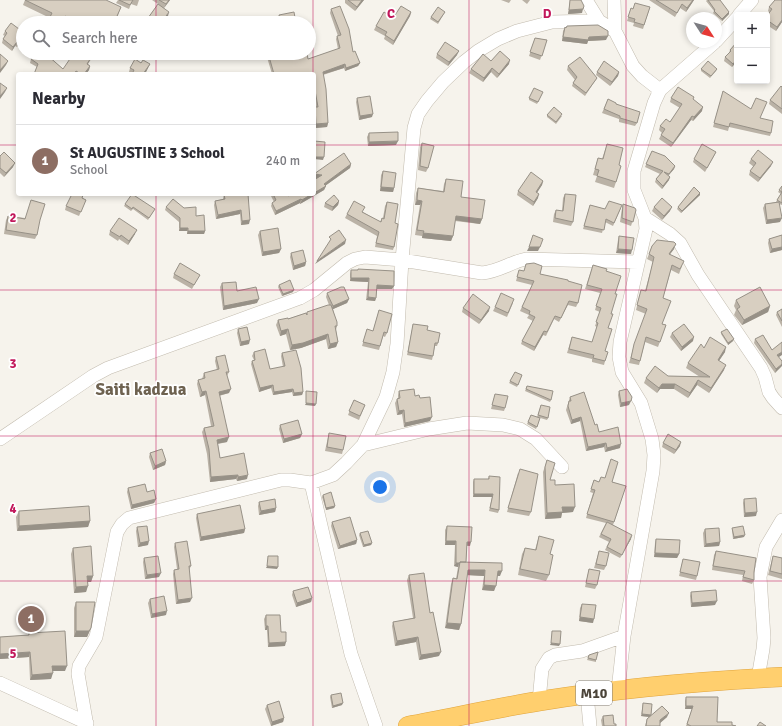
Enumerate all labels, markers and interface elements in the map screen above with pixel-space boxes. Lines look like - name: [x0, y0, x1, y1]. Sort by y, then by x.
- text: C: [387, 6, 395, 22]
- text: D: [543, 6, 552, 22]
- north arrow: [686, 12, 722, 48]
- map controls: [734, 12, 770, 84]
- button: +: [734, 12, 770, 48]
- search box: [16, 16, 316, 60]
- icon: search: [30, 27, 52, 49]
- text: Search here: [62, 29, 138, 47]
- button: −: [734, 48, 770, 84]
- text: Nearby: [32, 88, 85, 109]
- text: St AUGUSTINE 3 School: [70, 144, 225, 162]
- text: 1: [41, 153, 49, 169]
- text: 240 m: [266, 153, 300, 169]
- text: School: [70, 162, 108, 178]
- text: 2: [9, 210, 17, 226]
- text: 3: [9, 356, 17, 372]
- district label: Saiti kadzua: [96, 379, 187, 400]
- your location: [370, 477, 390, 497]
- text: 4: [9, 501, 17, 517]
- pin: 1: [18, 604, 44, 634]
- text: 5: [9, 646, 17, 662]
- road number: M10: [576, 681, 612, 705]

